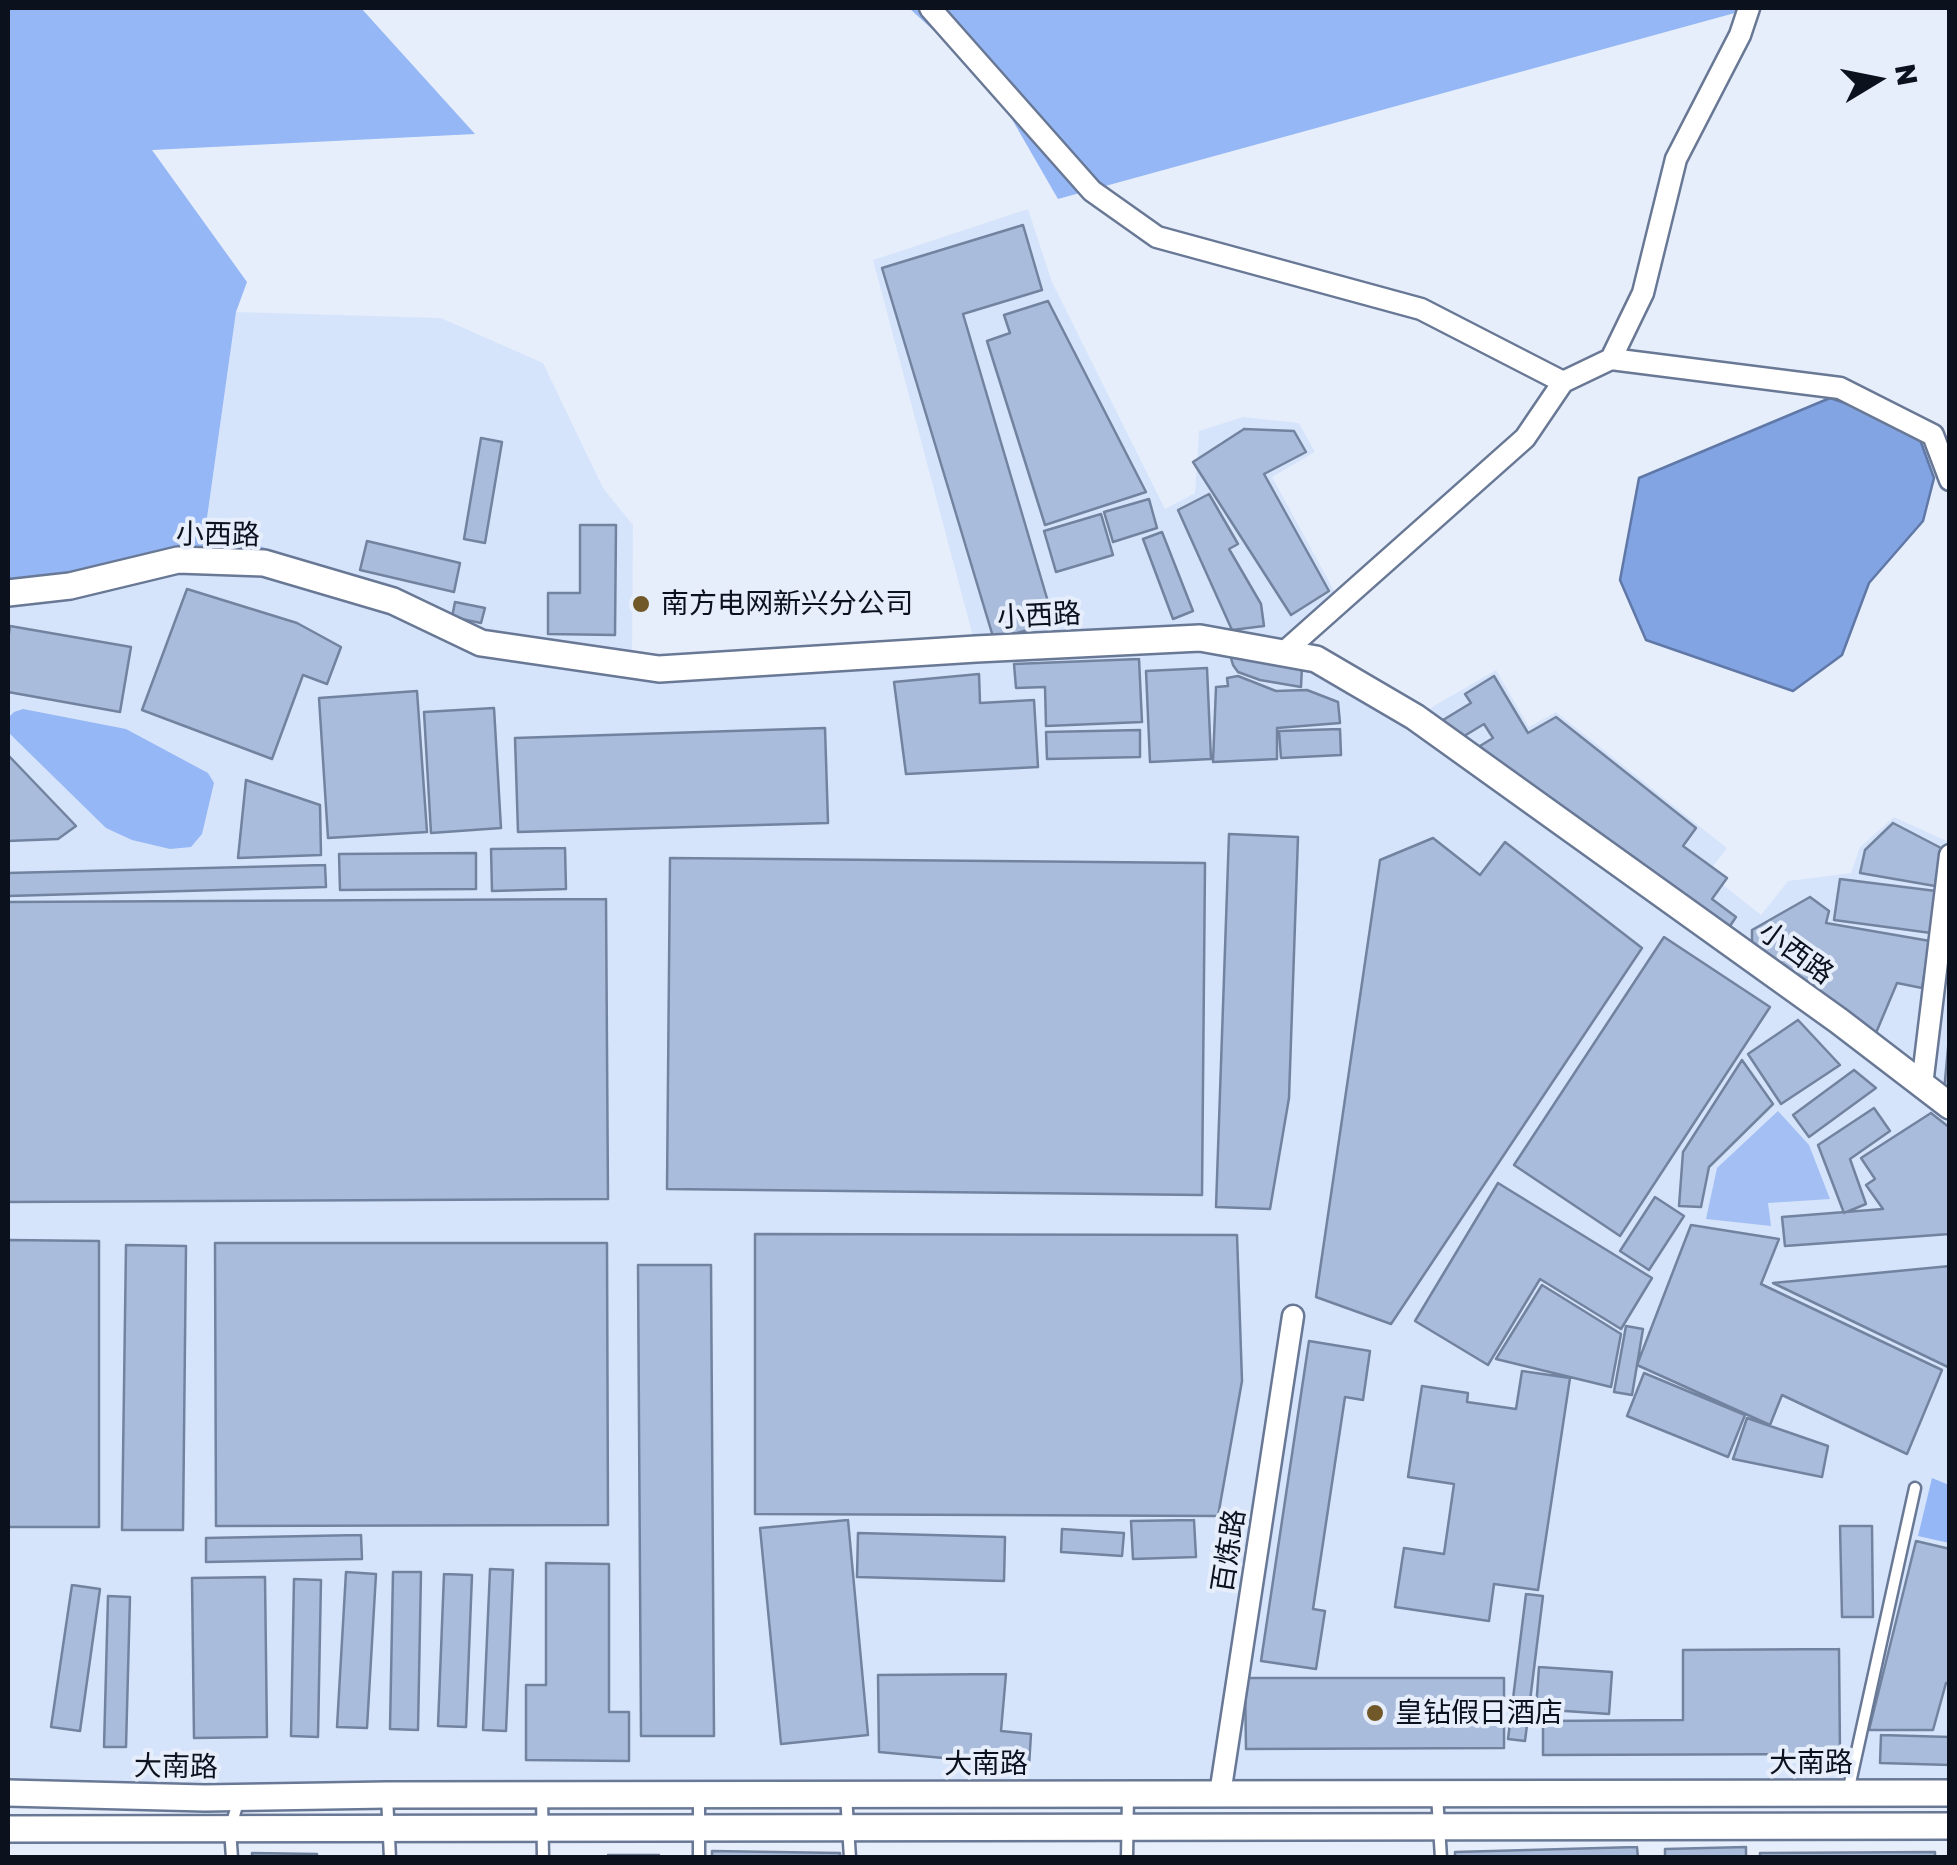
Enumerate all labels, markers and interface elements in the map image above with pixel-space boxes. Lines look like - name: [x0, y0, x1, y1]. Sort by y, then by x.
- north arrow: [1827, 30, 1927, 130]
- text: N: [1889, 61, 1925, 88]
- street label: 小西路: [176, 517, 260, 553]
- place label: 南方电网新兴分公司: [661, 587, 913, 621]
- marker: 南方电网新兴分公司: [630, 593, 652, 615]
- street label: 小西路: [996, 597, 1082, 635]
- street label: 小西路: [1752, 915, 1840, 991]
- street label: 百炼路: [1206, 1507, 1252, 1595]
- place label: 皇钻假日酒店: [1395, 1696, 1563, 1730]
- marker: 皇钻假日酒店: [1364, 1702, 1386, 1724]
- street label: 大南路: [1769, 1746, 1853, 1780]
- street label: 大南路: [944, 1747, 1028, 1781]
- street label: 大南路: [134, 1749, 218, 1785]

